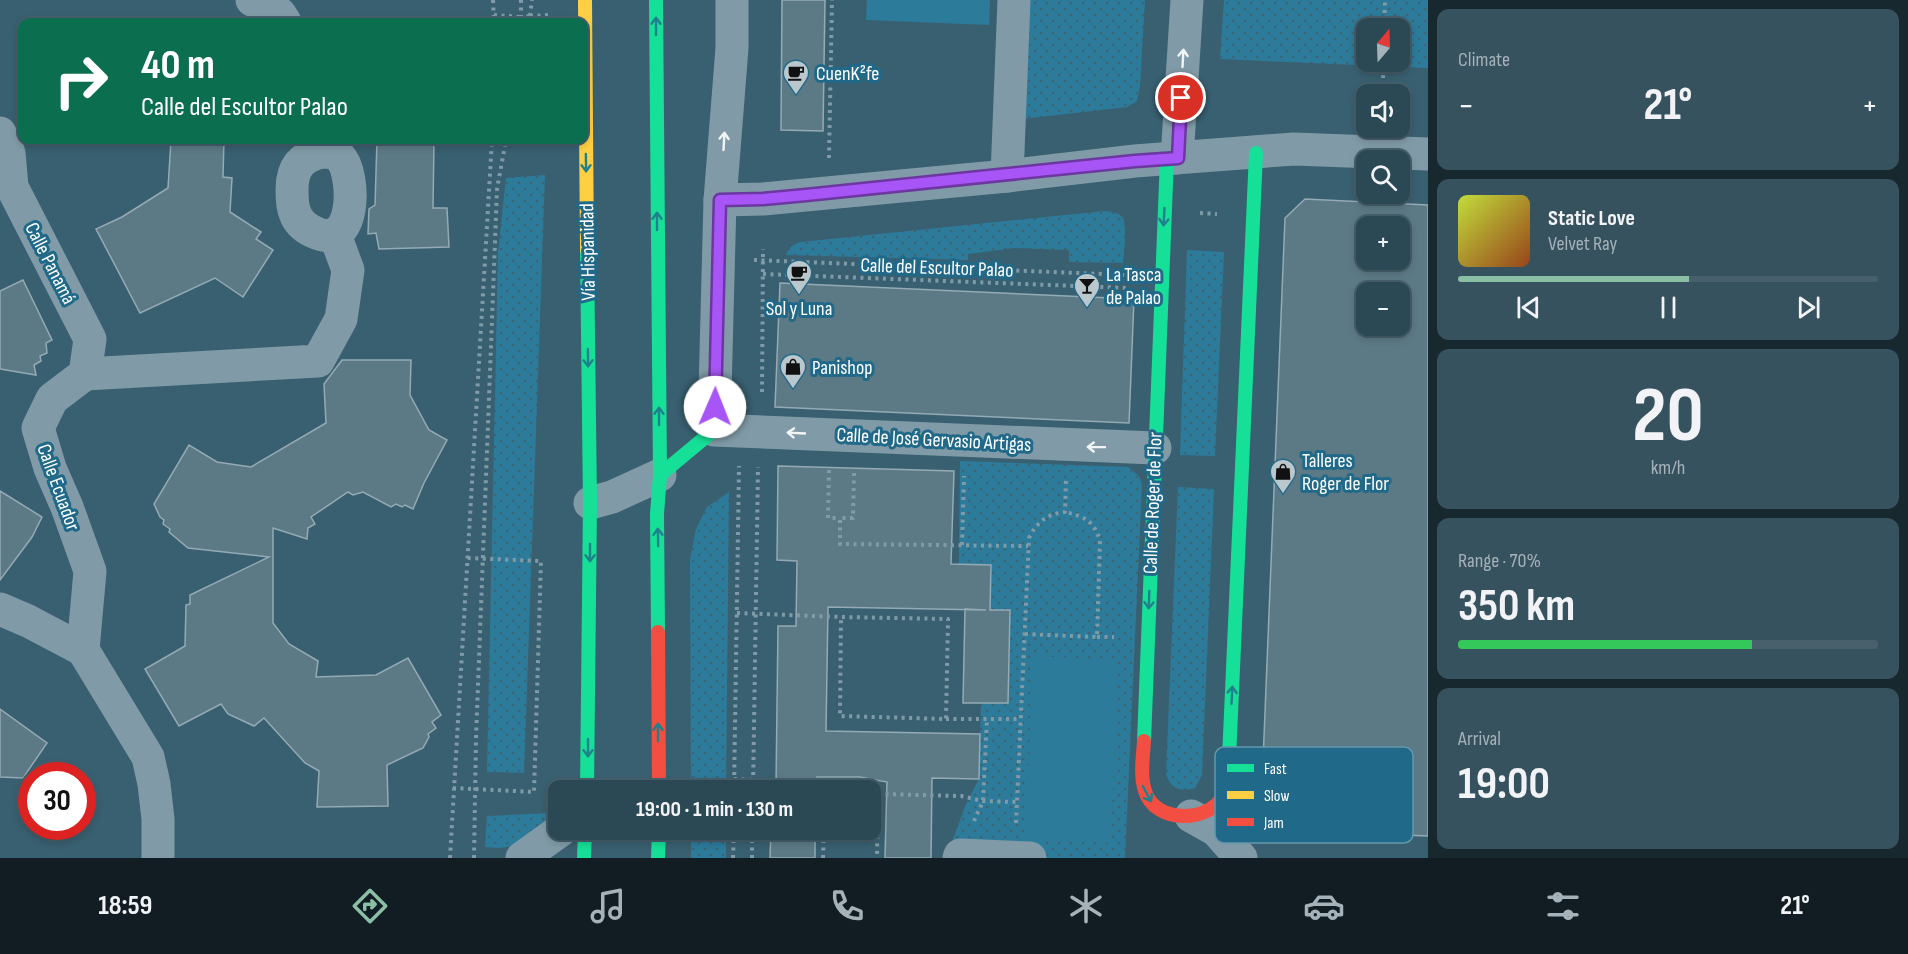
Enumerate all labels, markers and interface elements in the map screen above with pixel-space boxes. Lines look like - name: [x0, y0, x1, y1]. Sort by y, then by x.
- one-way arrow: [650, 17, 662, 37]
- north arrow: [1356, 18, 1410, 72]
- map controls: [1356, 18, 1410, 336]
- text: 40 m: [141, 40, 215, 91]
- icon: right: [42, 42, 120, 120]
- one-way arrow: [1178, 48, 1189, 68]
- text: Climate: [1458, 48, 1510, 72]
- cafe icon: CuenK²fe: [781, 58, 811, 96]
- place label: CuenK²fe: [816, 62, 879, 86]
- pin: [1155, 72, 1206, 123]
- text: 21°: [1644, 78, 1692, 133]
- icon: arrive: [1164, 81, 1197, 114]
- button: sound: [1356, 84, 1410, 138]
- text: −: [1458, 86, 1474, 126]
- text: +: [1862, 86, 1878, 126]
- text: Calle del Escultor Palao: [141, 91, 348, 123]
- one-way arrow: [719, 132, 730, 152]
- button: search: [1356, 150, 1410, 204]
- one-way arrow: [580, 153, 592, 173]
- street label: Vía Hispanidad: [575, 203, 601, 301]
- text: Static Love: [1548, 205, 1635, 232]
- one-way arrow: [1158, 206, 1170, 226]
- one-way arrow: [652, 212, 663, 232]
- button: +: [1356, 216, 1410, 270]
- street label: Calle Panamá: [19, 219, 81, 308]
- text: Velvet Ray: [1548, 232, 1617, 256]
- street label: Calle del Escultor Palao: [860, 253, 1014, 283]
- cafe icon: Sol y Luna: [784, 258, 814, 296]
- place label: La Tasca de Palao: [1106, 263, 1161, 310]
- bar icon: La Tasca de Palao: [1072, 271, 1102, 309]
- button: −: [1356, 282, 1410, 336]
- icon: previous: [1512, 291, 1545, 324]
- icon: pause: [1652, 291, 1685, 324]
- icon: next: [1792, 291, 1825, 324]
- place label: Sol y Luna: [766, 297, 832, 321]
- one-way arrow: [582, 348, 594, 368]
- shop icon: Panishop: [778, 352, 808, 390]
- place label: Panishop: [812, 356, 872, 380]
- text: 20: [1632, 370, 1704, 463]
- position arrow: [683, 375, 747, 439]
- one-way arrow: [653, 407, 665, 427]
- street label: Calle de José Gervasio Artigas: [836, 423, 1032, 457]
- one-way arrow: [787, 427, 807, 438]
- street label: Calle de Roger de Flor: [1139, 431, 1167, 575]
- street label: Calle Ecuador: [31, 441, 85, 534]
- one-way arrow: [1087, 441, 1107, 452]
- place label: Talleres Roger de Flor: [1302, 449, 1389, 496]
- text: km/h: [1651, 456, 1685, 480]
- shop icon: Talleres Roger de Flor: [1268, 457, 1298, 495]
- one-way arrow: [652, 528, 663, 548]
- one-way arrow: [584, 543, 596, 563]
- text: Range · 70%: [1458, 549, 1541, 573]
- text: 350 km: [1458, 579, 1575, 634]
- one-way arrow: [1143, 590, 1154, 610]
- one-way arrow: [1226, 685, 1237, 705]
- one-way arrow: [652, 723, 664, 743]
- text: Arrival: [1458, 727, 1501, 751]
- one-way arrow: [582, 738, 594, 758]
- legend: [1215, 747, 1413, 843]
- text: 19:00: [1458, 757, 1550, 812]
- text: Fast: [1264, 760, 1287, 779]
- speed limit sign: 30: [18, 762, 96, 840]
- one-way arrow: [1142, 785, 1154, 803]
- text: Slow: [1264, 787, 1289, 806]
- text: 19:00 · 1 min · 130 m: [636, 796, 793, 823]
- text: Jam: [1263, 814, 1284, 833]
- icon: directions: [349, 885, 391, 927]
- icon: music: [587, 885, 629, 927]
- icon: phone: [826, 885, 868, 927]
- icon: climate: [1065, 885, 1107, 927]
- icon: car: [1303, 885, 1345, 927]
- icon: filters: [1542, 885, 1584, 927]
- text: 18:59: [98, 890, 152, 922]
- text: 21°: [1780, 890, 1810, 922]

